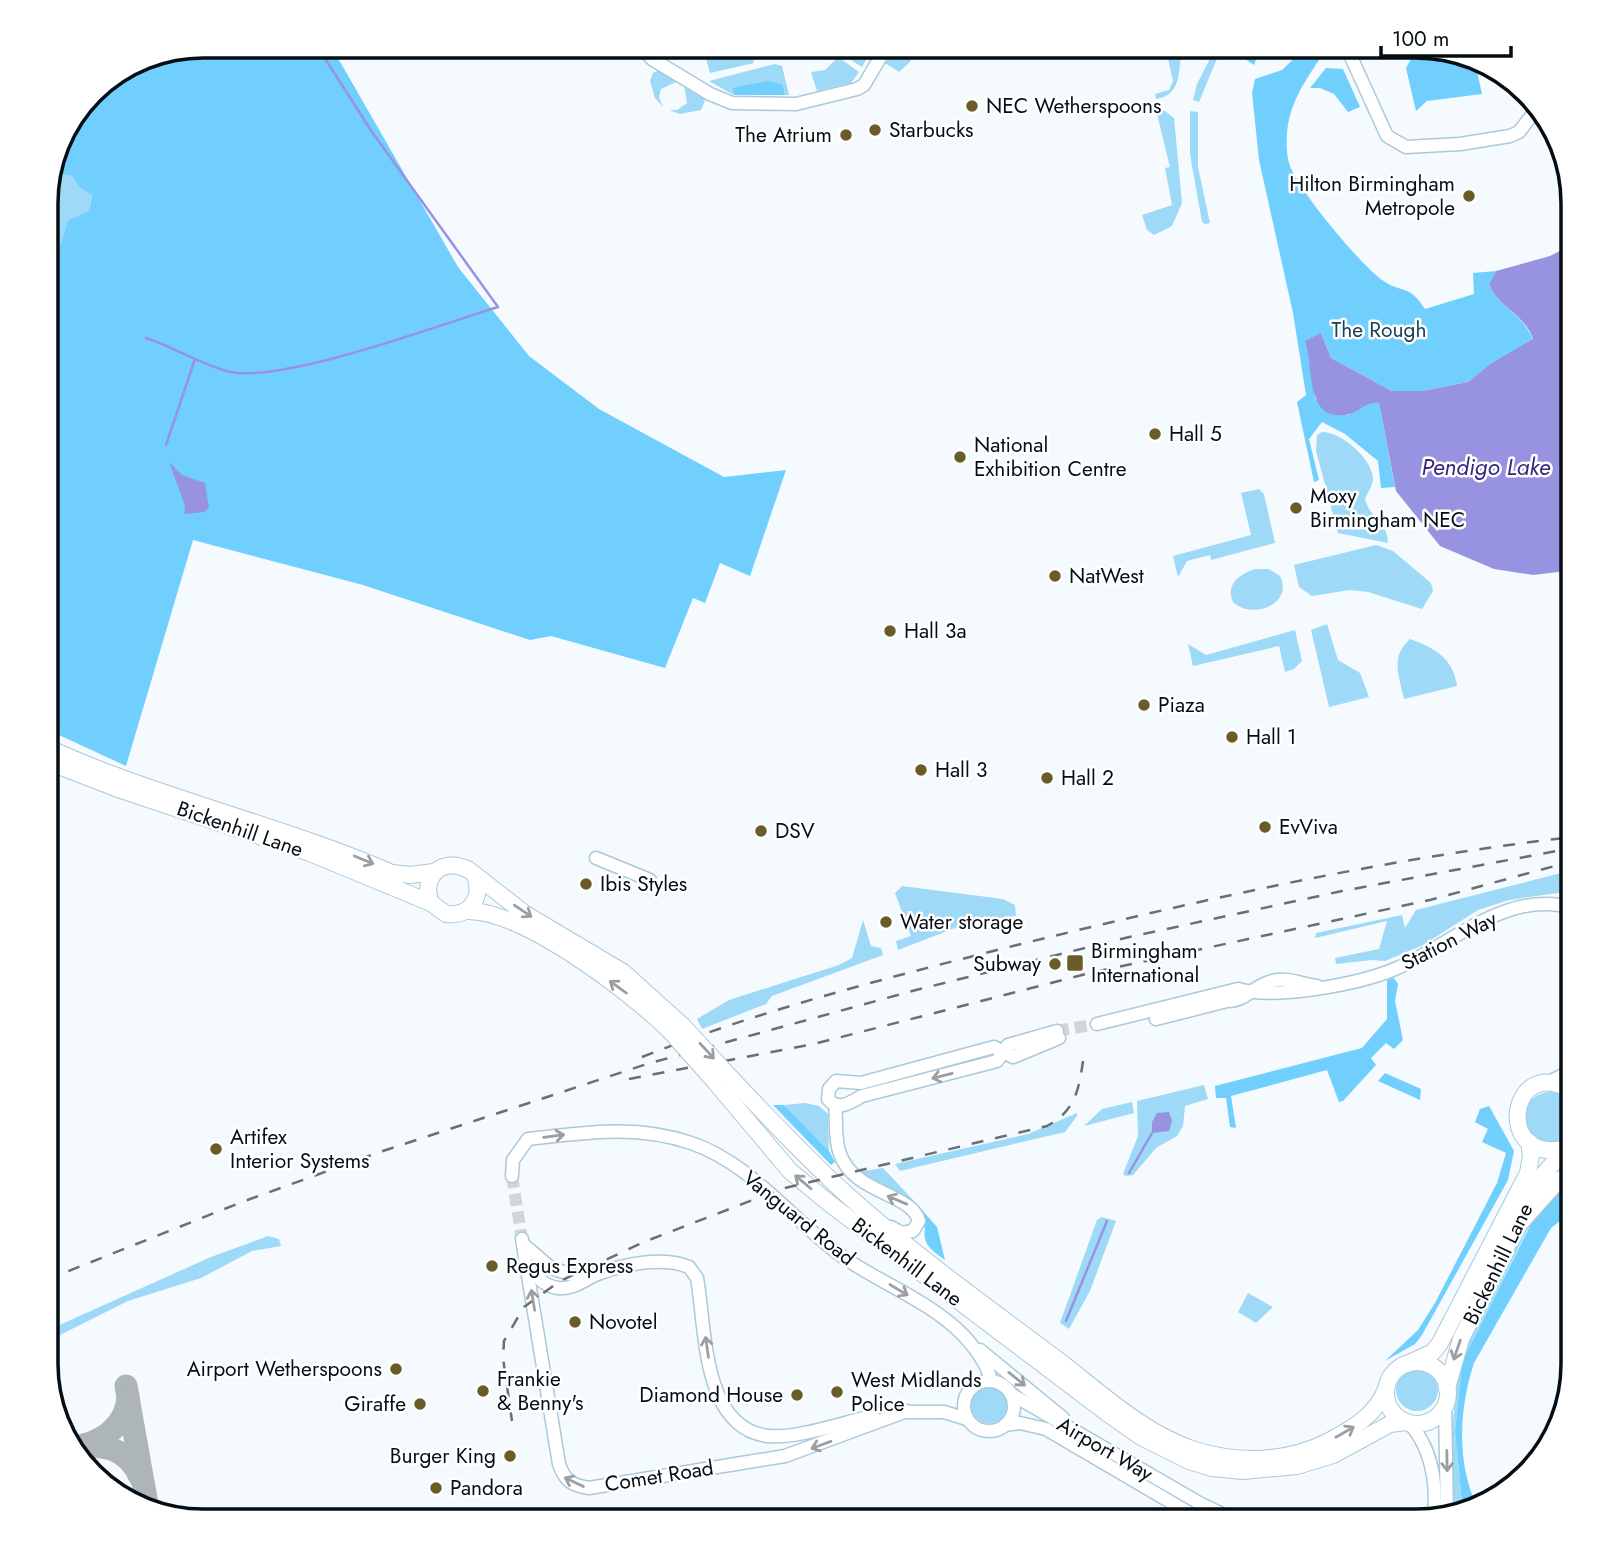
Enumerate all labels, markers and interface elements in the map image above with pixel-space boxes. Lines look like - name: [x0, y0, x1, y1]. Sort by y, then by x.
- scale bar: [1381, 14, 1510, 58]
- text: 100 m: [1392, 24, 1449, 54]
- place label: NEC Wetherspoons: [986, 91, 1161, 121]
- marker: NEC Wetherspoons: [964, 98, 980, 114]
- place label: Starbucks: [889, 115, 974, 145]
- place label: The Atrium: [735, 120, 832, 150]
- marker: Starbucks: [867, 122, 883, 138]
- marker: The Atrium: [838, 127, 854, 143]
- place label: Hilton Birmingham Metropole: [1289, 169, 1455, 223]
- marker: Hilton Birmingham Metropole: [1461, 188, 1477, 204]
- park label: The Rough: [1331, 315, 1427, 345]
- place label: Hall 5: [1169, 419, 1222, 449]
- marker: Hall 5: [1147, 426, 1163, 442]
- place label: National Exhibition Centre: [974, 430, 1127, 484]
- marker: National Exhibition Centre: [952, 449, 968, 465]
- water label: Pendigo Lake: [1422, 450, 1551, 484]
- place label: Moxy Birmingham NEC: [1310, 481, 1465, 535]
- marker: Moxy Birmingham NEC: [1288, 500, 1304, 516]
- place label: NatWest: [1069, 561, 1144, 591]
- marker: NatWest: [1047, 568, 1063, 584]
- place label: Hall 3a: [904, 616, 967, 646]
- marker: Hall 3a: [882, 623, 898, 639]
- place label: Piaza: [1158, 690, 1205, 720]
- marker: Piaza: [1136, 697, 1152, 713]
- place label: Hall 1: [1246, 722, 1297, 752]
- marker: Hall 1: [1224, 729, 1240, 745]
- place label: Hall 3: [935, 755, 988, 785]
- marker: Hall 3: [913, 762, 929, 778]
- place label: Hall 2: [1061, 763, 1114, 793]
- marker: Hall 2: [1039, 770, 1055, 786]
- street label: Bickenhill Lane: [173, 793, 307, 865]
- place label: EvViva: [1279, 812, 1338, 842]
- place label: DSV: [775, 816, 815, 846]
- marker: EvViva: [1257, 819, 1273, 835]
- marker: DSV: [753, 823, 769, 839]
- one-way arrow: [352, 855, 374, 868]
- place label: Ibis Styles: [600, 869, 687, 899]
- marker: Ibis Styles: [578, 876, 594, 892]
- one-way arrow: [512, 904, 532, 918]
- street label: Station Way: [1396, 904, 1503, 978]
- place label: Water storage: [900, 907, 1023, 937]
- marker: Water storage: [878, 914, 894, 930]
- place label: Birmingham International: [1091, 936, 1199, 990]
- place label: Subway: [973, 949, 1042, 979]
- marker: Birmingham International: [1065, 953, 1085, 973]
- marker: Subway: [1047, 956, 1063, 972]
- one-way arrow: [609, 979, 628, 994]
- one-way arrow: [698, 1042, 715, 1059]
- one-way arrow: [931, 1070, 953, 1083]
- place label: Artifex Interior Systems: [230, 1122, 370, 1176]
- one-way arrow: [542, 1130, 564, 1143]
- marker: Artifex Interior Systems: [208, 1141, 224, 1157]
- street label: Vanguard Road: [736, 1163, 862, 1273]
- one-way arrow: [794, 1174, 812, 1189]
- one-way arrow: [887, 1193, 908, 1206]
- street label: Bickenhill Lane: [1456, 1198, 1540, 1330]
- street label: Bickenhill Lane: [845, 1210, 969, 1314]
- place label: Regus Express: [506, 1251, 633, 1281]
- marker: Regus Express: [484, 1258, 500, 1274]
- one-way arrow: [888, 1284, 908, 1298]
- one-way arrow: [526, 1290, 539, 1312]
- place label: Novotel: [589, 1307, 658, 1337]
- marker: Novotel: [567, 1314, 583, 1330]
- one-way arrow: [701, 1337, 714, 1359]
- one-way arrow: [1450, 1338, 1462, 1360]
- place label: Airport Wetherspoons: [187, 1354, 382, 1384]
- marker: Airport Wetherspoons: [388, 1361, 404, 1377]
- place label: Frankie & Benny's: [497, 1364, 584, 1418]
- place label: West Midlands Police: [851, 1365, 982, 1419]
- one-way arrow: [1007, 1372, 1025, 1387]
- place label: Diamond House: [639, 1380, 783, 1410]
- marker: Frankie & Benny's: [475, 1383, 491, 1399]
- marker: West Midlands Police: [829, 1384, 845, 1400]
- marker: Diamond House: [789, 1387, 805, 1403]
- place label: Giraffe: [344, 1389, 406, 1419]
- marker: Giraffe: [412, 1396, 428, 1412]
- street label: Airport Way: [1051, 1409, 1159, 1489]
- one-way arrow: [1334, 1425, 1354, 1439]
- one-way arrow: [810, 1440, 832, 1452]
- place label: Burger King: [390, 1441, 496, 1471]
- marker: Burger King: [502, 1448, 518, 1464]
- one-way arrow: [1440, 1449, 1454, 1472]
- street label: Comet Road: [602, 1453, 716, 1499]
- place label: Pandora: [450, 1473, 523, 1503]
- one-way arrow: [564, 1475, 585, 1488]
- marker: Pandora: [428, 1480, 444, 1496]

